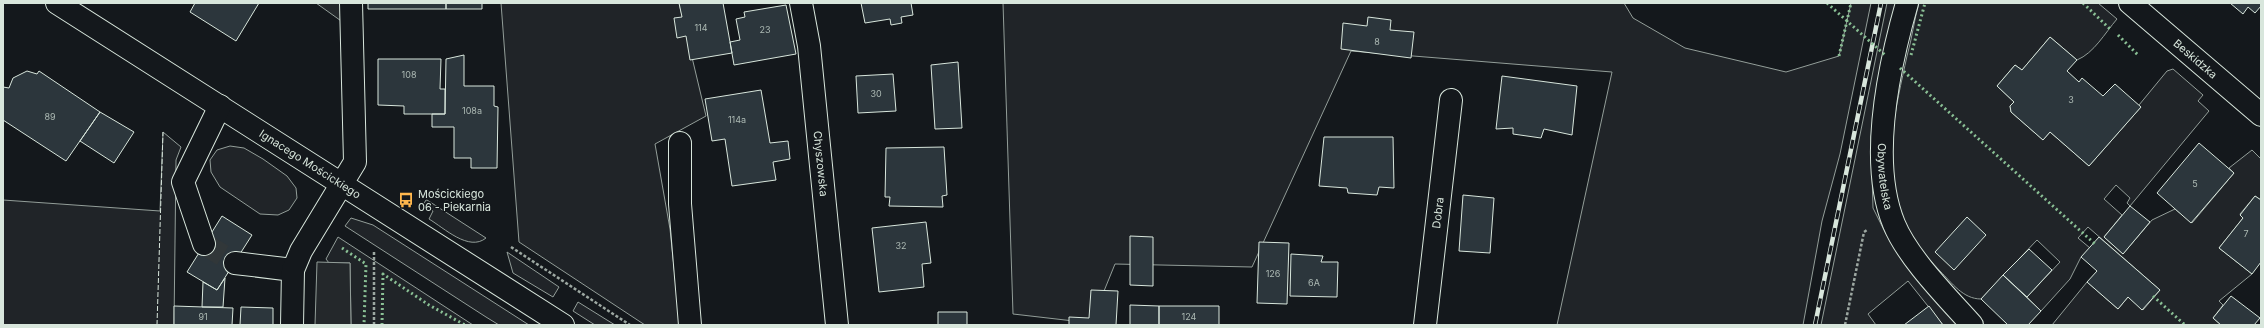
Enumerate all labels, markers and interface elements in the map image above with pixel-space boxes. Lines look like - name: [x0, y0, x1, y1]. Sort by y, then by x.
- house number: 114: [694, 22, 708, 33]
- house number: 23: [759, 24, 771, 35]
- house number: 8: [1374, 36, 1380, 47]
- street label: Beskidzka: [2171, 36, 2220, 81]
- house number: 108: [402, 69, 417, 80]
- house number: 30: [870, 88, 882, 99]
- house number: 3: [2068, 94, 2074, 105]
- house number: 108a: [462, 105, 482, 116]
- house number: 89: [44, 111, 56, 122]
- house number: 114a: [728, 114, 746, 125]
- street label: Ignacego Mościckiego: [257, 127, 364, 202]
- street label: Chyszowska: [811, 130, 831, 197]
- street label: Obywatelska: [1875, 143, 1896, 211]
- house number: 5: [2192, 178, 2198, 189]
- place label: Mościckiego 06 - Piekarnia: [418, 187, 491, 214]
- bus stop icon: Mościckiego 06 - Piekarnia: [397, 191, 415, 209]
- street label: Dobra: [1429, 196, 1447, 229]
- house number: 7: [2243, 228, 2249, 239]
- house number: 32: [895, 240, 907, 251]
- house number: 126: [1266, 268, 1281, 279]
- house number: 6A: [1308, 277, 1320, 288]
- house number: 91: [198, 311, 208, 322]
- house number: 124: [1182, 311, 1197, 322]

